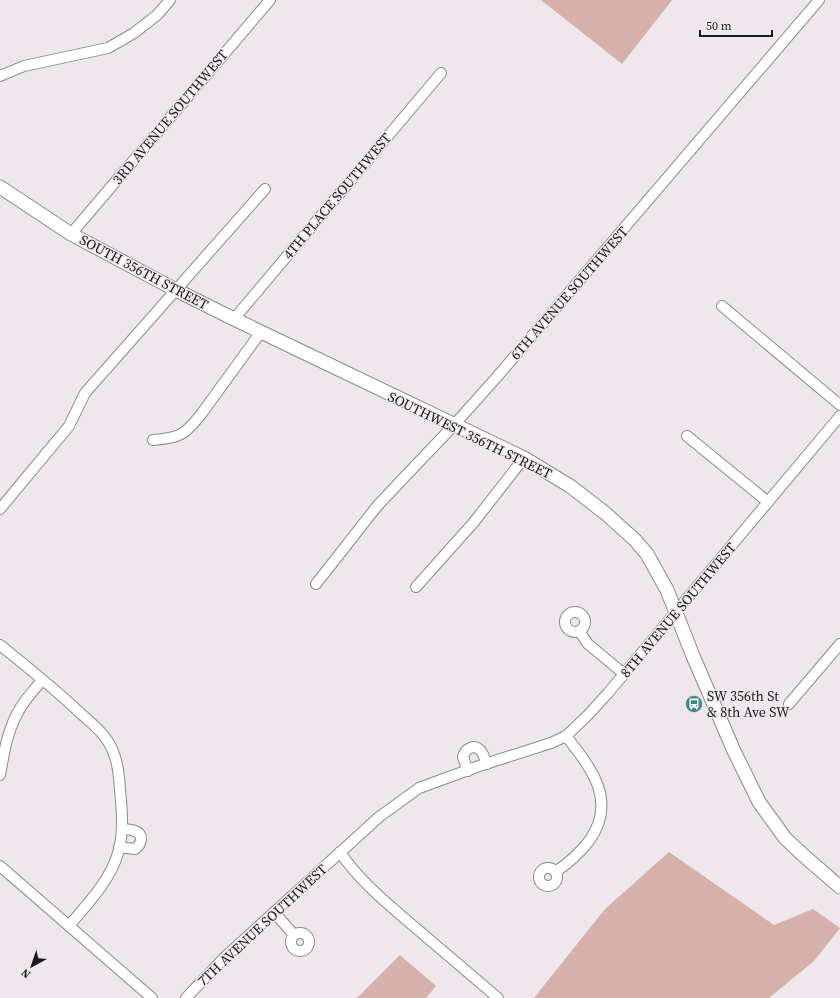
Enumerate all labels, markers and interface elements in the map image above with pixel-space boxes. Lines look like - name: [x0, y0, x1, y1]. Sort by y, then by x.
- scale bar: [700, 12, 772, 38]
- text: 50 m: [706, 18, 732, 34]
- street label: 3RD AVENUE SOUTHWEST: [108, 45, 233, 189]
- street label: 4TH PLACE SOUTHWEST: [278, 128, 396, 263]
- street label: 6TH AVENUE SOUTHWEST: [505, 222, 633, 364]
- street label: SOUTH 356TH STREET: [76, 230, 212, 315]
- street label: SOUTHWEST 356TH STREET: [385, 386, 556, 484]
- street label: 8TH AVENUE SOUTHWEST: [615, 538, 741, 682]
- place label: SW 356th St & 8th Ave SW: [707, 686, 790, 722]
- bus stop icon: SW 356th St & 8th Ave SW: [684, 694, 704, 714]
- street label: 7TH AVENUE SOUTHWEST: [193, 859, 332, 991]
- north arrow: [12, 946, 52, 986]
- text: N: [18, 965, 34, 982]

